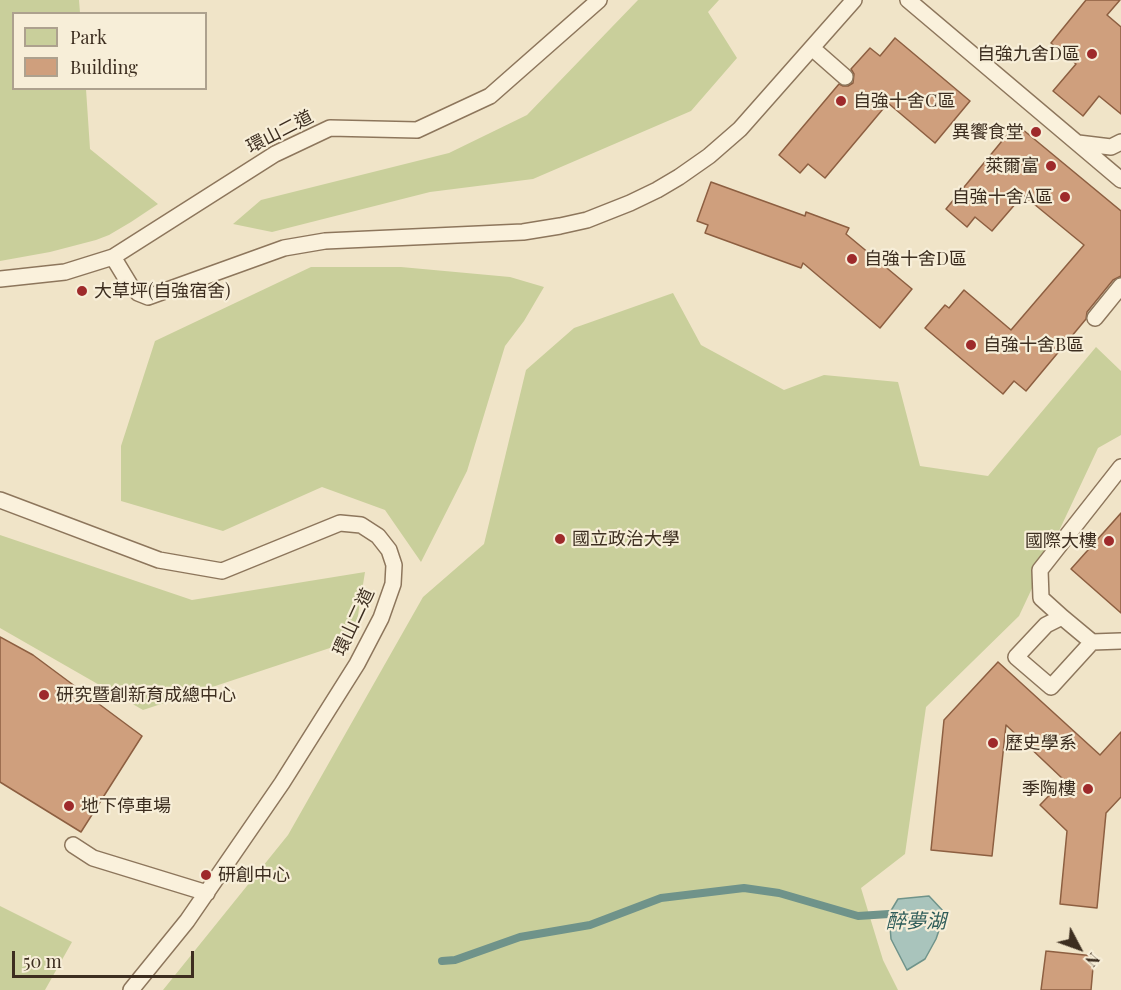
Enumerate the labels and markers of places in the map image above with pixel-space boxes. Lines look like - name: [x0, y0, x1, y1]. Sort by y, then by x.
- place label: 自強九舍D區: [977, 43, 1080, 65]
- marker: 自強九舍D區: [1085, 47, 1099, 61]
- place label: 自強十舍C區: [853, 90, 955, 112]
- marker: 自強十舍C區: [834, 94, 848, 108]
- place label: 異饗食堂: [952, 121, 1024, 143]
- marker: 異饗食堂: [1029, 125, 1043, 139]
- place label: 萊爾富: [985, 155, 1039, 177]
- marker: 萊爾富: [1044, 159, 1058, 173]
- place label: 自強十舍A區: [952, 186, 1053, 208]
- marker: 自強十舍A區: [1058, 190, 1072, 204]
- place label: 自強十舍D區: [864, 248, 967, 270]
- marker: 自強十舍D區: [845, 252, 859, 266]
- place label: 大草坪(自強宿舍): [94, 280, 231, 302]
- marker: 大草坪(自強宿舍): [75, 284, 89, 298]
- place label: 自強十舍B區: [983, 334, 1084, 356]
- marker: 自強十舍B區: [964, 338, 978, 352]
- place label: 國立政治大學: [572, 528, 680, 550]
- place label: 國際大樓: [1025, 530, 1097, 552]
- marker: 國立政治大學: [553, 532, 567, 546]
- marker: 國際大樓: [1102, 534, 1116, 548]
- place label: 研究暨創新育成總中心: [56, 684, 236, 706]
- marker: 研究暨創新育成總中心: [37, 688, 51, 702]
- place label: 歷史學系: [1005, 732, 1077, 754]
- marker: 歷史學系: [986, 736, 1000, 750]
- place label: 季陶樓: [1022, 778, 1076, 800]
- marker: 季陶樓: [1081, 782, 1095, 796]
- place label: 地下停車場: [81, 795, 171, 817]
- marker: 地下停車場: [62, 799, 76, 813]
- place label: 研創中心: [218, 864, 290, 886]
- marker: 研創中心: [199, 868, 213, 882]

